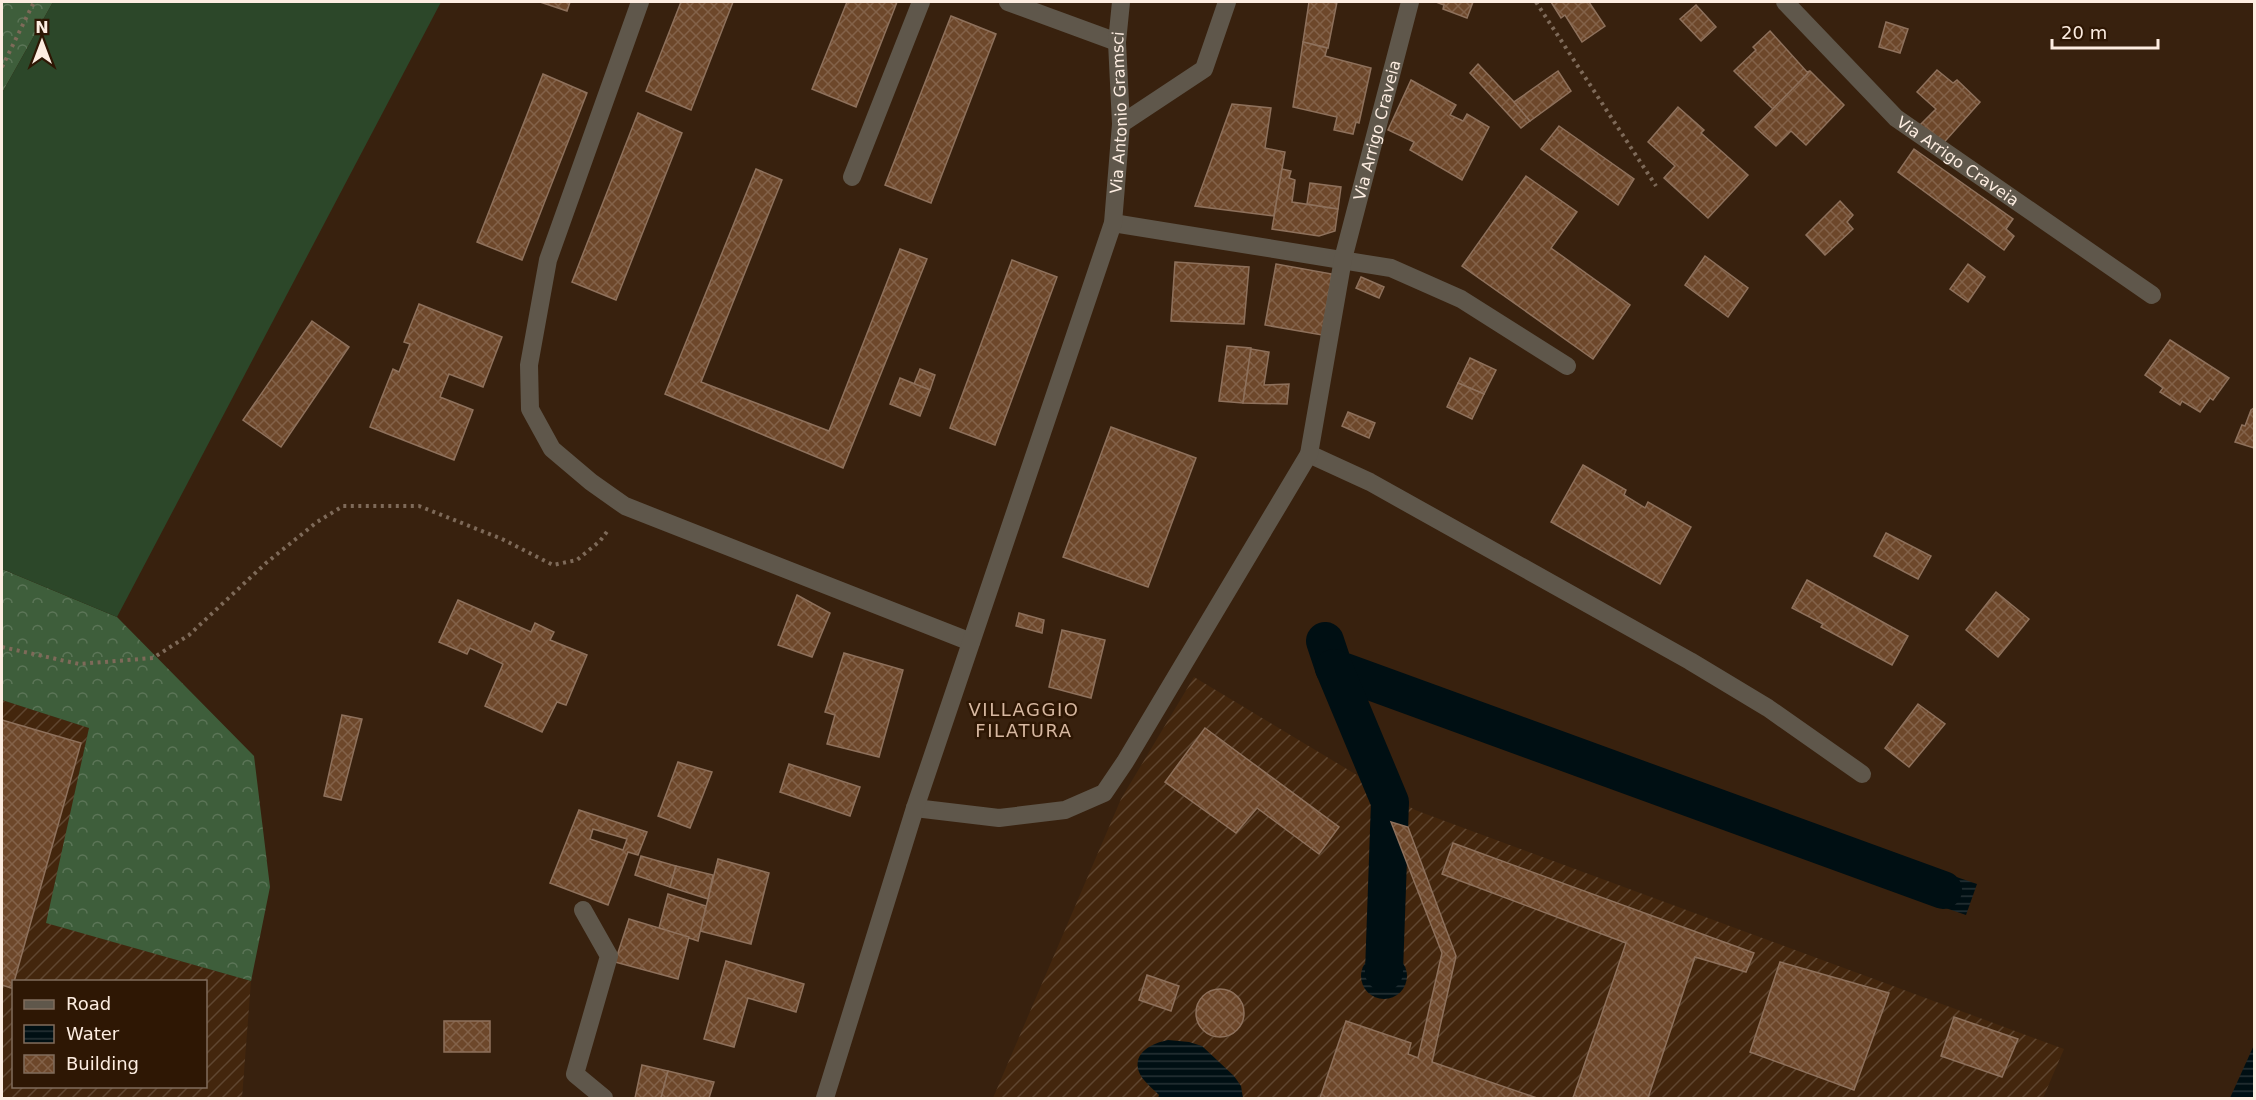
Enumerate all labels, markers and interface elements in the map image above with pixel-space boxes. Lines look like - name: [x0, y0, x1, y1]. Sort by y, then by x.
- north arrow: [12, 12, 72, 72]
- scale bar: [2052, 12, 2158, 50]
- text: N: [35, 18, 49, 37]
- text: 20 m: [2061, 22, 2107, 43]
- street label: Via Antonio Gramsci: [1106, 31, 1131, 194]
- street label: Via Arrigo Craveia: [1350, 58, 1405, 202]
- street label: Via Arrigo Craveia: [1893, 112, 2023, 210]
- district label: VILLAGGIO FILATURA: [969, 699, 1079, 741]
- legend: [12, 980, 207, 1088]
- text: Road: [66, 993, 111, 1014]
- text: Water: [66, 1023, 120, 1044]
- text: Building: [66, 1053, 139, 1074]

